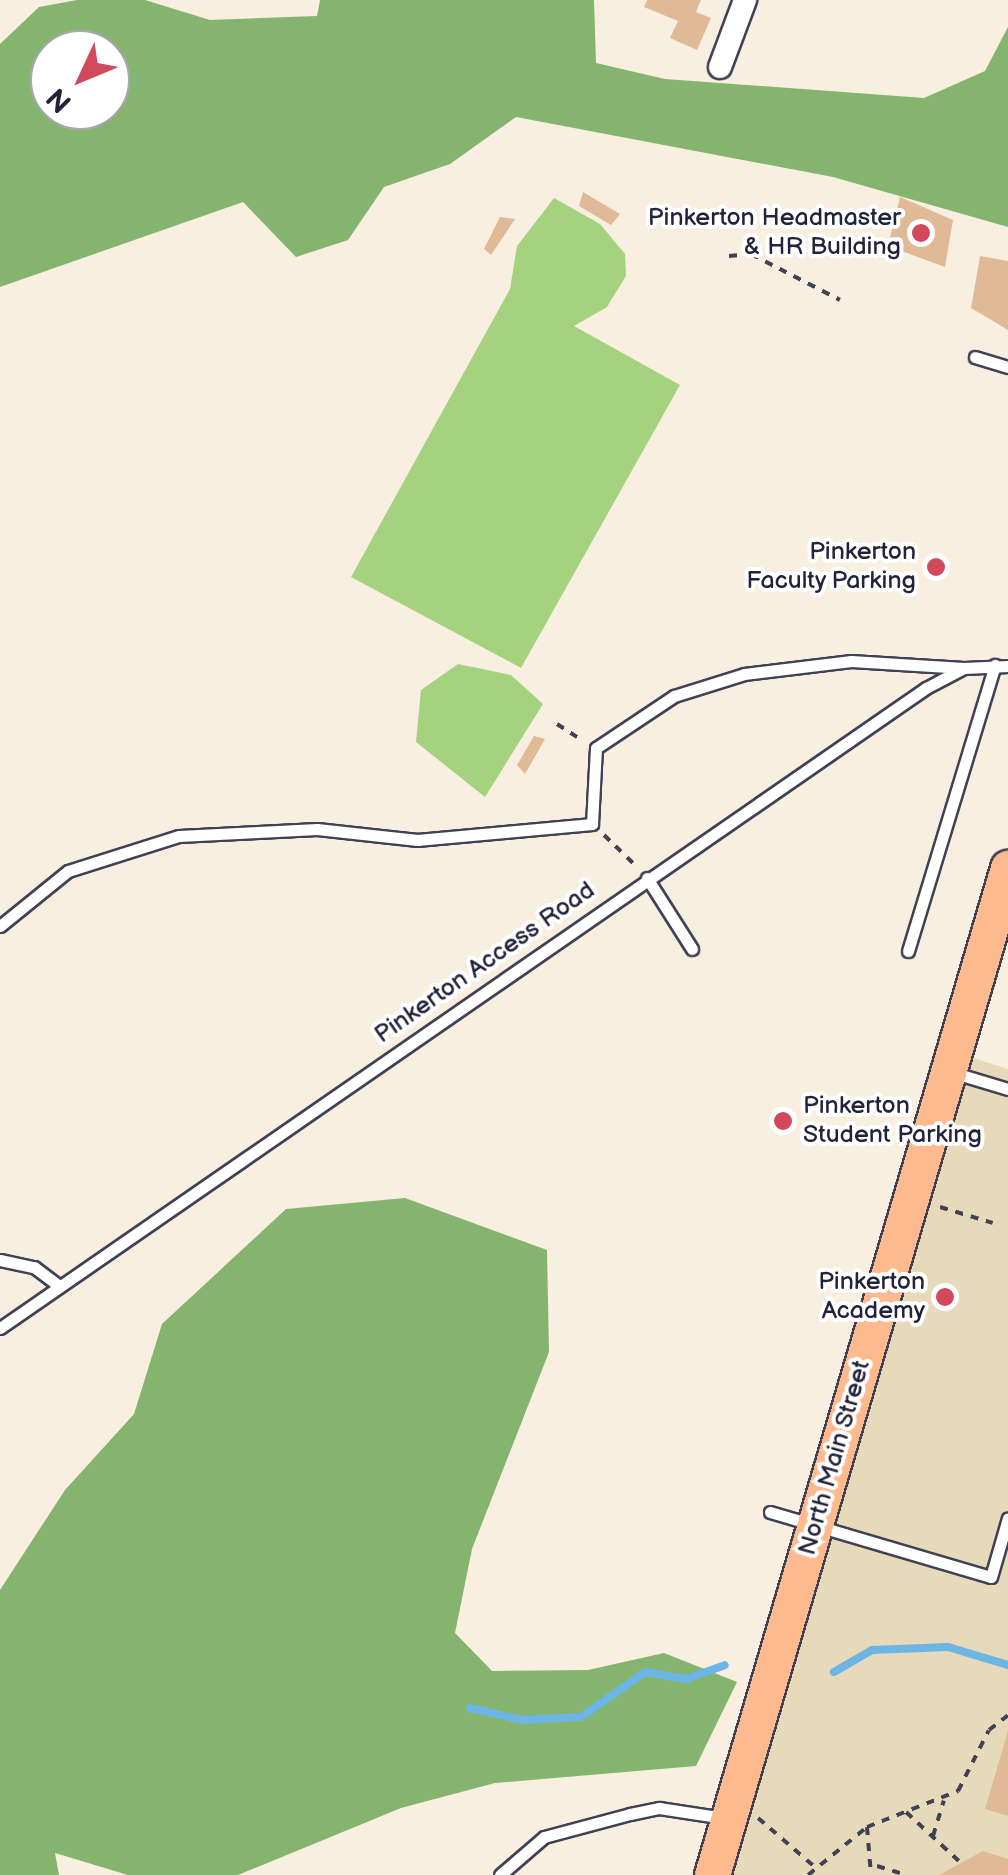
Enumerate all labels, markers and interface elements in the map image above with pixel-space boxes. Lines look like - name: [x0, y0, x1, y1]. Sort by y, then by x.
- north arrow: [30, 30, 130, 130]
- text: N: [40, 81, 79, 119]
- place label: Pinkerton Headmaster & HR Building: [648, 204, 901, 263]
- marker: Pinkerton Headmaster & HR Building: [910, 222, 932, 244]
- place label: Pinkerton Faculty Parking: [745, 538, 916, 597]
- marker: Pinkerton Faculty Parking: [925, 556, 947, 578]
- street label: Pinkerton Access Road: [369, 876, 601, 1050]
- place label: Pinkerton Student Parking: [803, 1092, 982, 1151]
- marker: Pinkerton Student Parking: [772, 1110, 794, 1132]
- place label: Pinkerton Academy: [818, 1268, 925, 1327]
- marker: Pinkerton Academy: [934, 1286, 956, 1308]
- street label: North Main Street: [793, 1357, 877, 1559]

